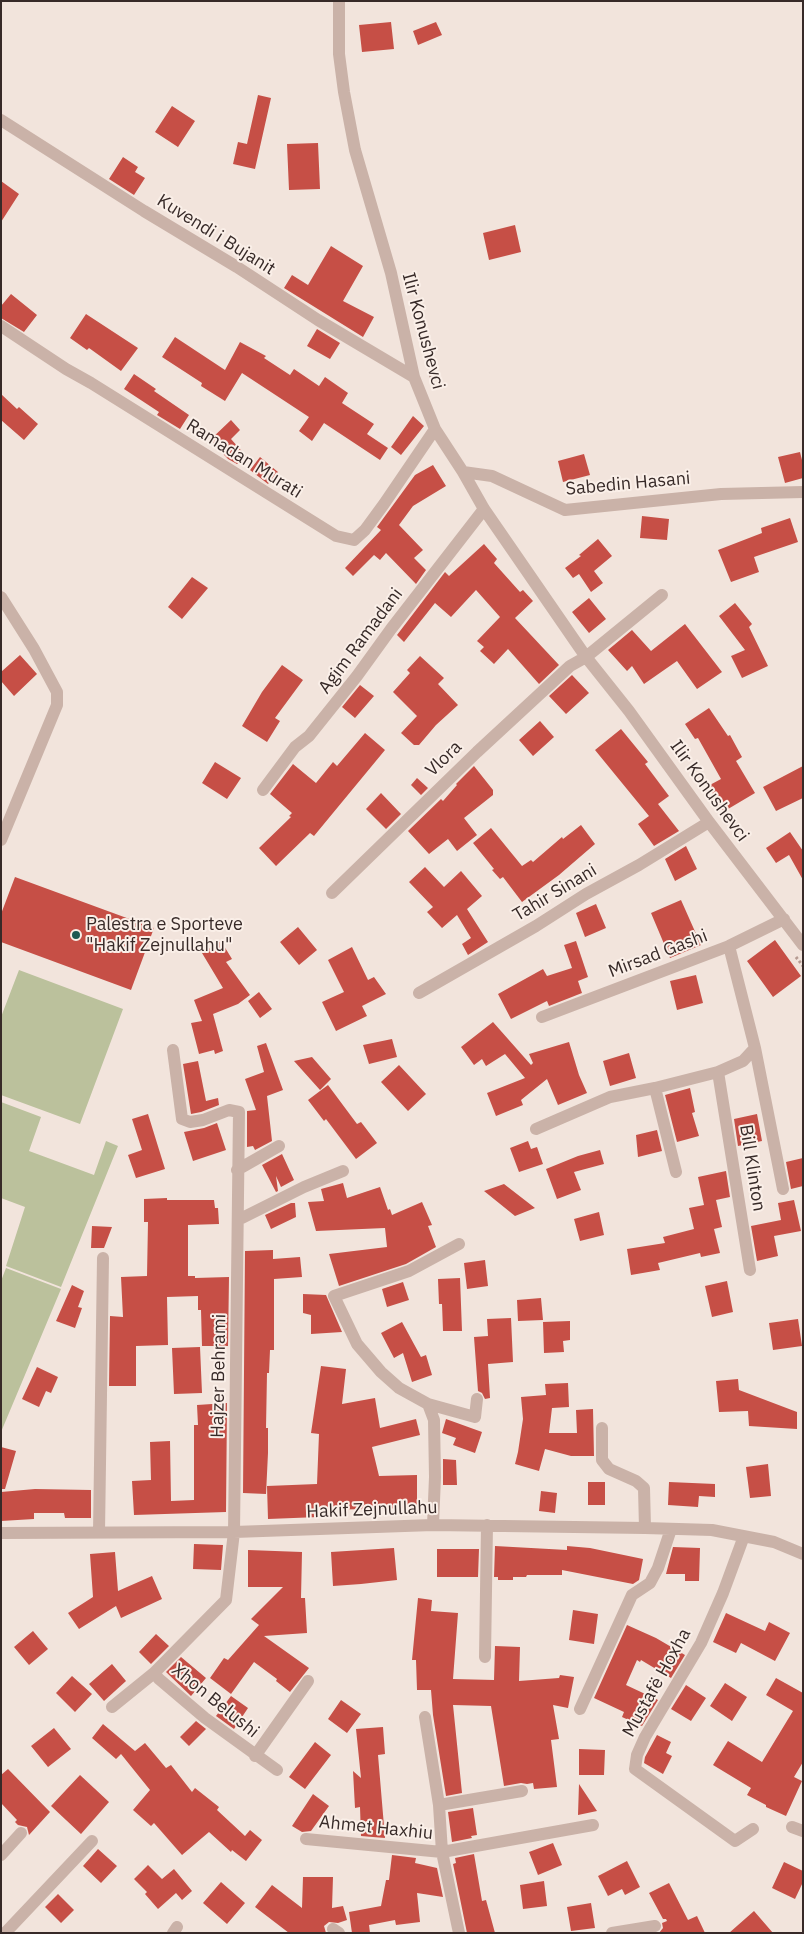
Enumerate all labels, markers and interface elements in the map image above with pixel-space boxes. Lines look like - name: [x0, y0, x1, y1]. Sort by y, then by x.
- street label: Kuvendi i Bujanit: [153, 190, 279, 280]
- street label: Ilir Konushevci: [397, 270, 449, 392]
- street label: Ramadan Murati: [182, 415, 306, 503]
- street label: Sabedin Hasani: [565, 468, 691, 500]
- street label: Agim Ramadani: [314, 584, 408, 698]
- street label: Ilir Konushevci: [665, 736, 753, 846]
- street label: Vlora: [421, 737, 467, 781]
- street label: Tahir Sinani: [509, 860, 601, 926]
- place label: Palestra e Sporteve "Hakif Zejnullahu": [86, 914, 243, 956]
- street label: Mirsad Gashi: [605, 925, 711, 983]
- marker: Palestra e Sporteve "Hakif Zejnullahu": [70, 929, 82, 941]
- street label: Bill Klinton: [734, 1123, 770, 1213]
- street label: Hajzer Behrami: [207, 1314, 231, 1438]
- street label: Hakif Zejnullahu: [306, 1497, 438, 1523]
- street label: Mustafë Hoxha: [618, 1625, 696, 1741]
- street label: Xhon Belushi: [167, 1659, 263, 1743]
- street label: Ahmet Haxhiu: [318, 1811, 434, 1845]

